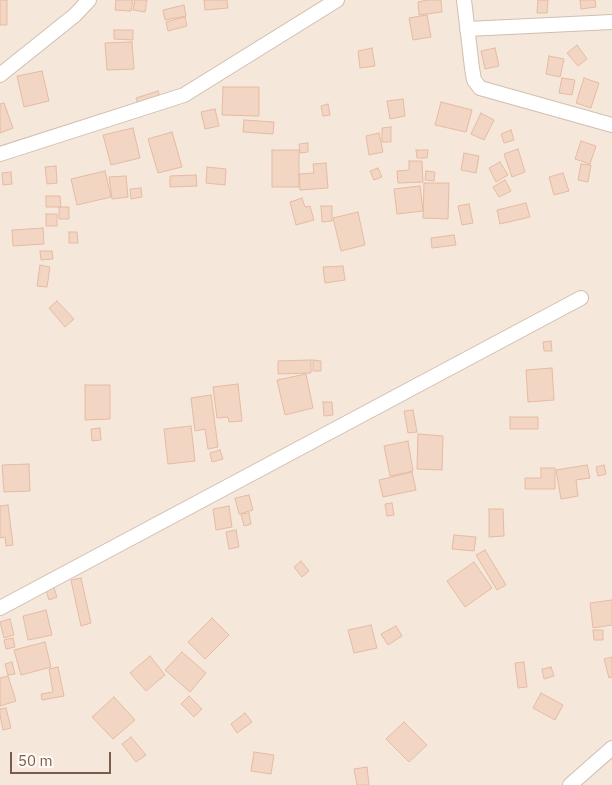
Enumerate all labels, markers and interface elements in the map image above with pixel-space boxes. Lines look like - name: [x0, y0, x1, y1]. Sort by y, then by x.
- scale bar: [12, 742, 114, 774]
- text: 50 m: [18, 751, 53, 770]

